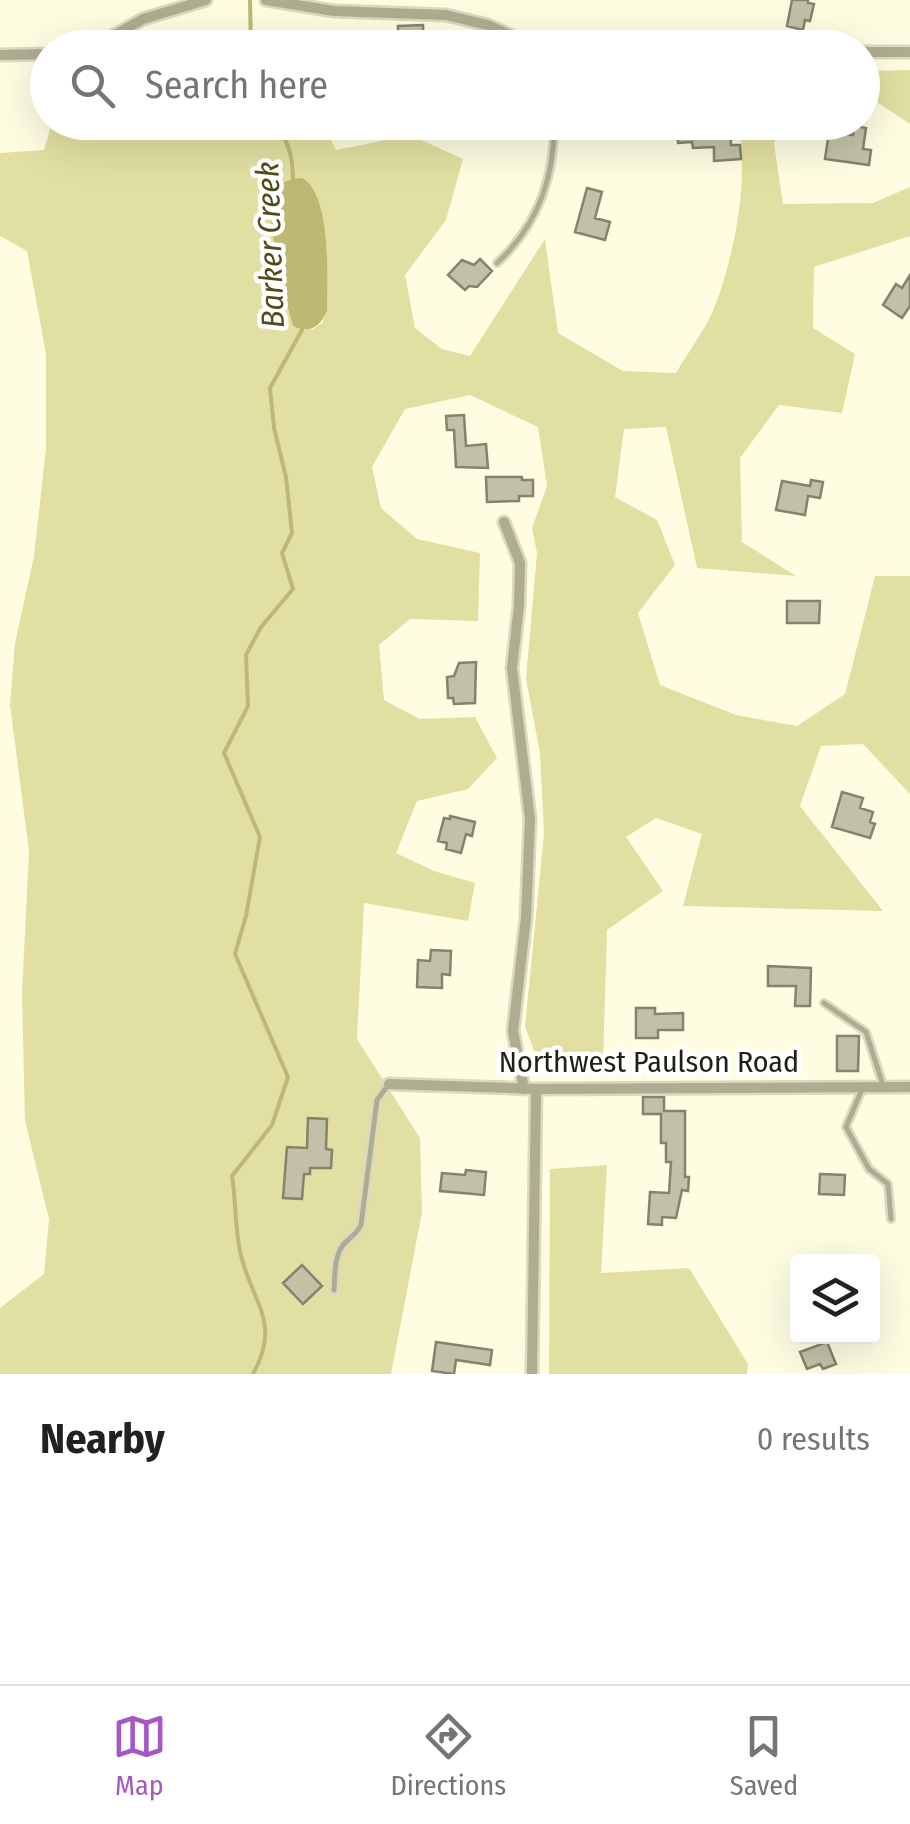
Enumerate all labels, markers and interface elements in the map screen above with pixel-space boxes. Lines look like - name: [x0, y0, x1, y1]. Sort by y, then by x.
- search box: [30, 30, 880, 140]
- icon: search: [65, 58, 120, 113]
- text: Search here: [145, 62, 328, 108]
- water label: Barker Creek: [248, 161, 292, 329]
- street label: Northwest Paulson Road: [499, 1044, 799, 1080]
- map controls: [790, 1254, 880, 1344]
- button: layers: [790, 1254, 880, 1344]
- text: Nearby: [40, 1414, 165, 1464]
- text: 0 results: [757, 1420, 870, 1458]
- tab: Map: [112, 1709, 167, 1802]
- tab: Directions: [390, 1709, 506, 1802]
- tab: Saved: [730, 1709, 798, 1802]

